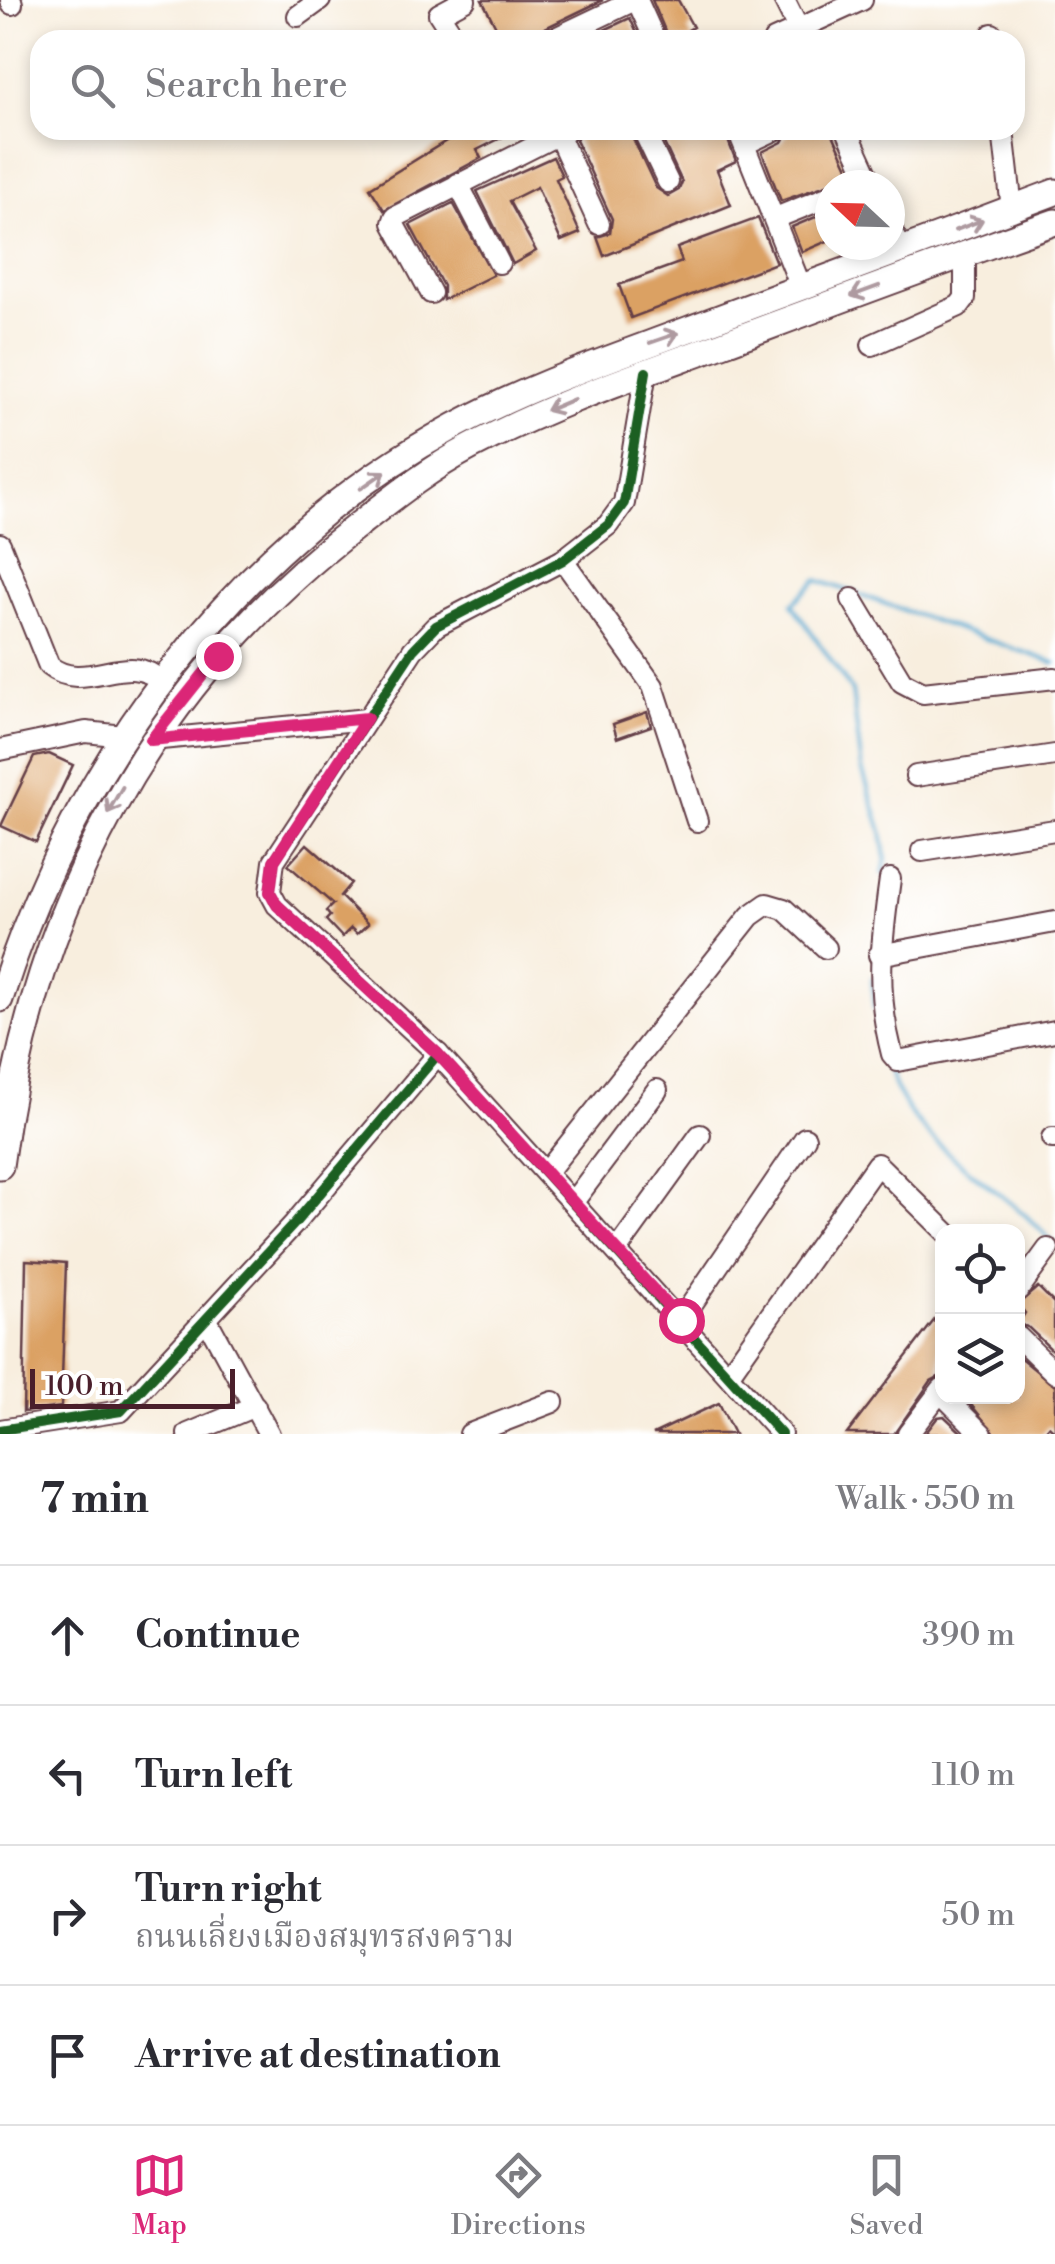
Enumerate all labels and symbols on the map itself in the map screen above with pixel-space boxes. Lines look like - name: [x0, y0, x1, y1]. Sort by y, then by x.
- north arrow: [815, 170, 905, 260]
- one-way arrow: [952, 215, 983, 233]
- one-way arrow: [850, 283, 881, 301]
- one-way arrow: [647, 328, 678, 346]
- one-way arrow: [545, 397, 576, 415]
- one-way arrow: [359, 470, 386, 491]
- route end: [196, 634, 242, 680]
- one-way arrow: [105, 785, 125, 814]
- route start: [659, 1298, 705, 1344]
- scale bar: [30, 1364, 235, 1408]

